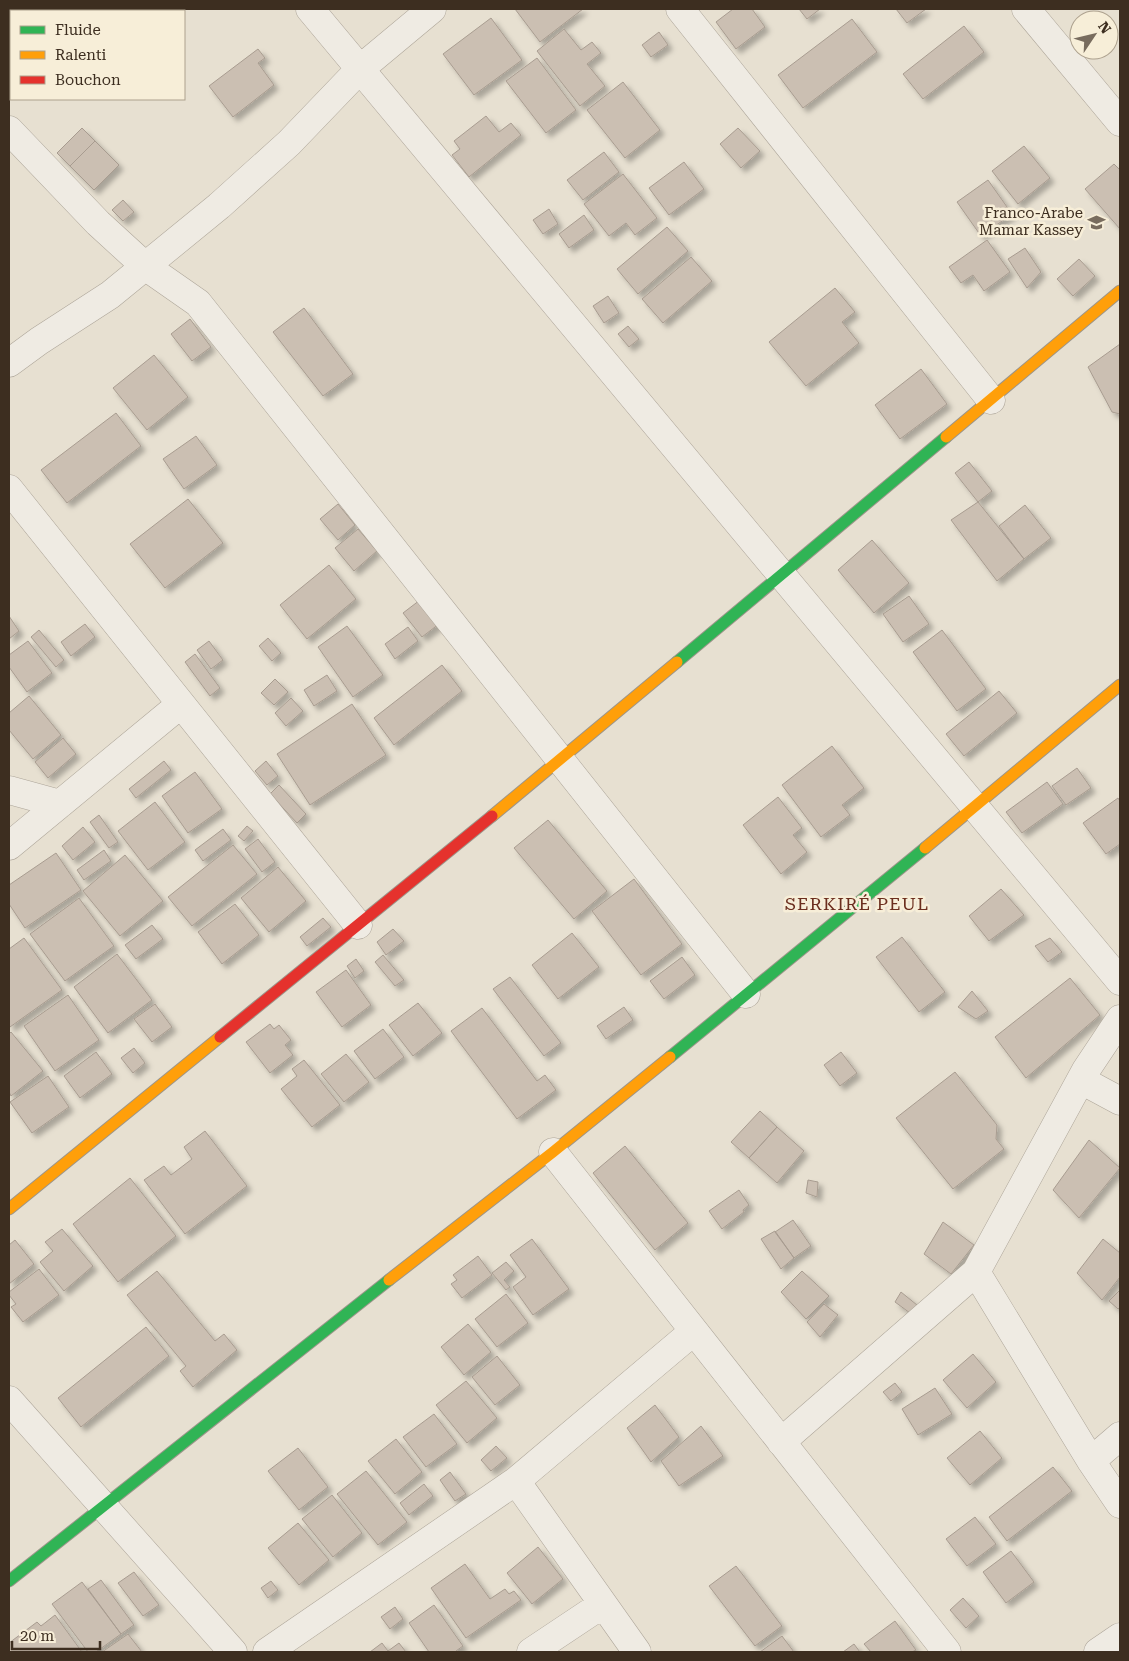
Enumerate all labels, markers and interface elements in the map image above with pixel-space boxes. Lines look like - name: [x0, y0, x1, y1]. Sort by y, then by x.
- legend: [10, 10, 185, 100]
- north arrow: [1069, 10, 1119, 60]
- text: N: [1095, 19, 1114, 37]
- text: Fluide: [55, 21, 101, 39]
- text: Ralenti: [55, 46, 107, 64]
- text: Bouchon: [55, 71, 121, 89]
- place label: Franco-Arabe Mamar Kassey: [979, 204, 1083, 239]
- school or university icon: Franco-Arabe Mamar Kassey: [1087, 212, 1107, 232]
- district label: SERKIRÉ PEUL: [785, 893, 929, 914]
- scale bar: [12, 1618, 100, 1650]
- text: 20 m: [20, 1627, 55, 1645]

